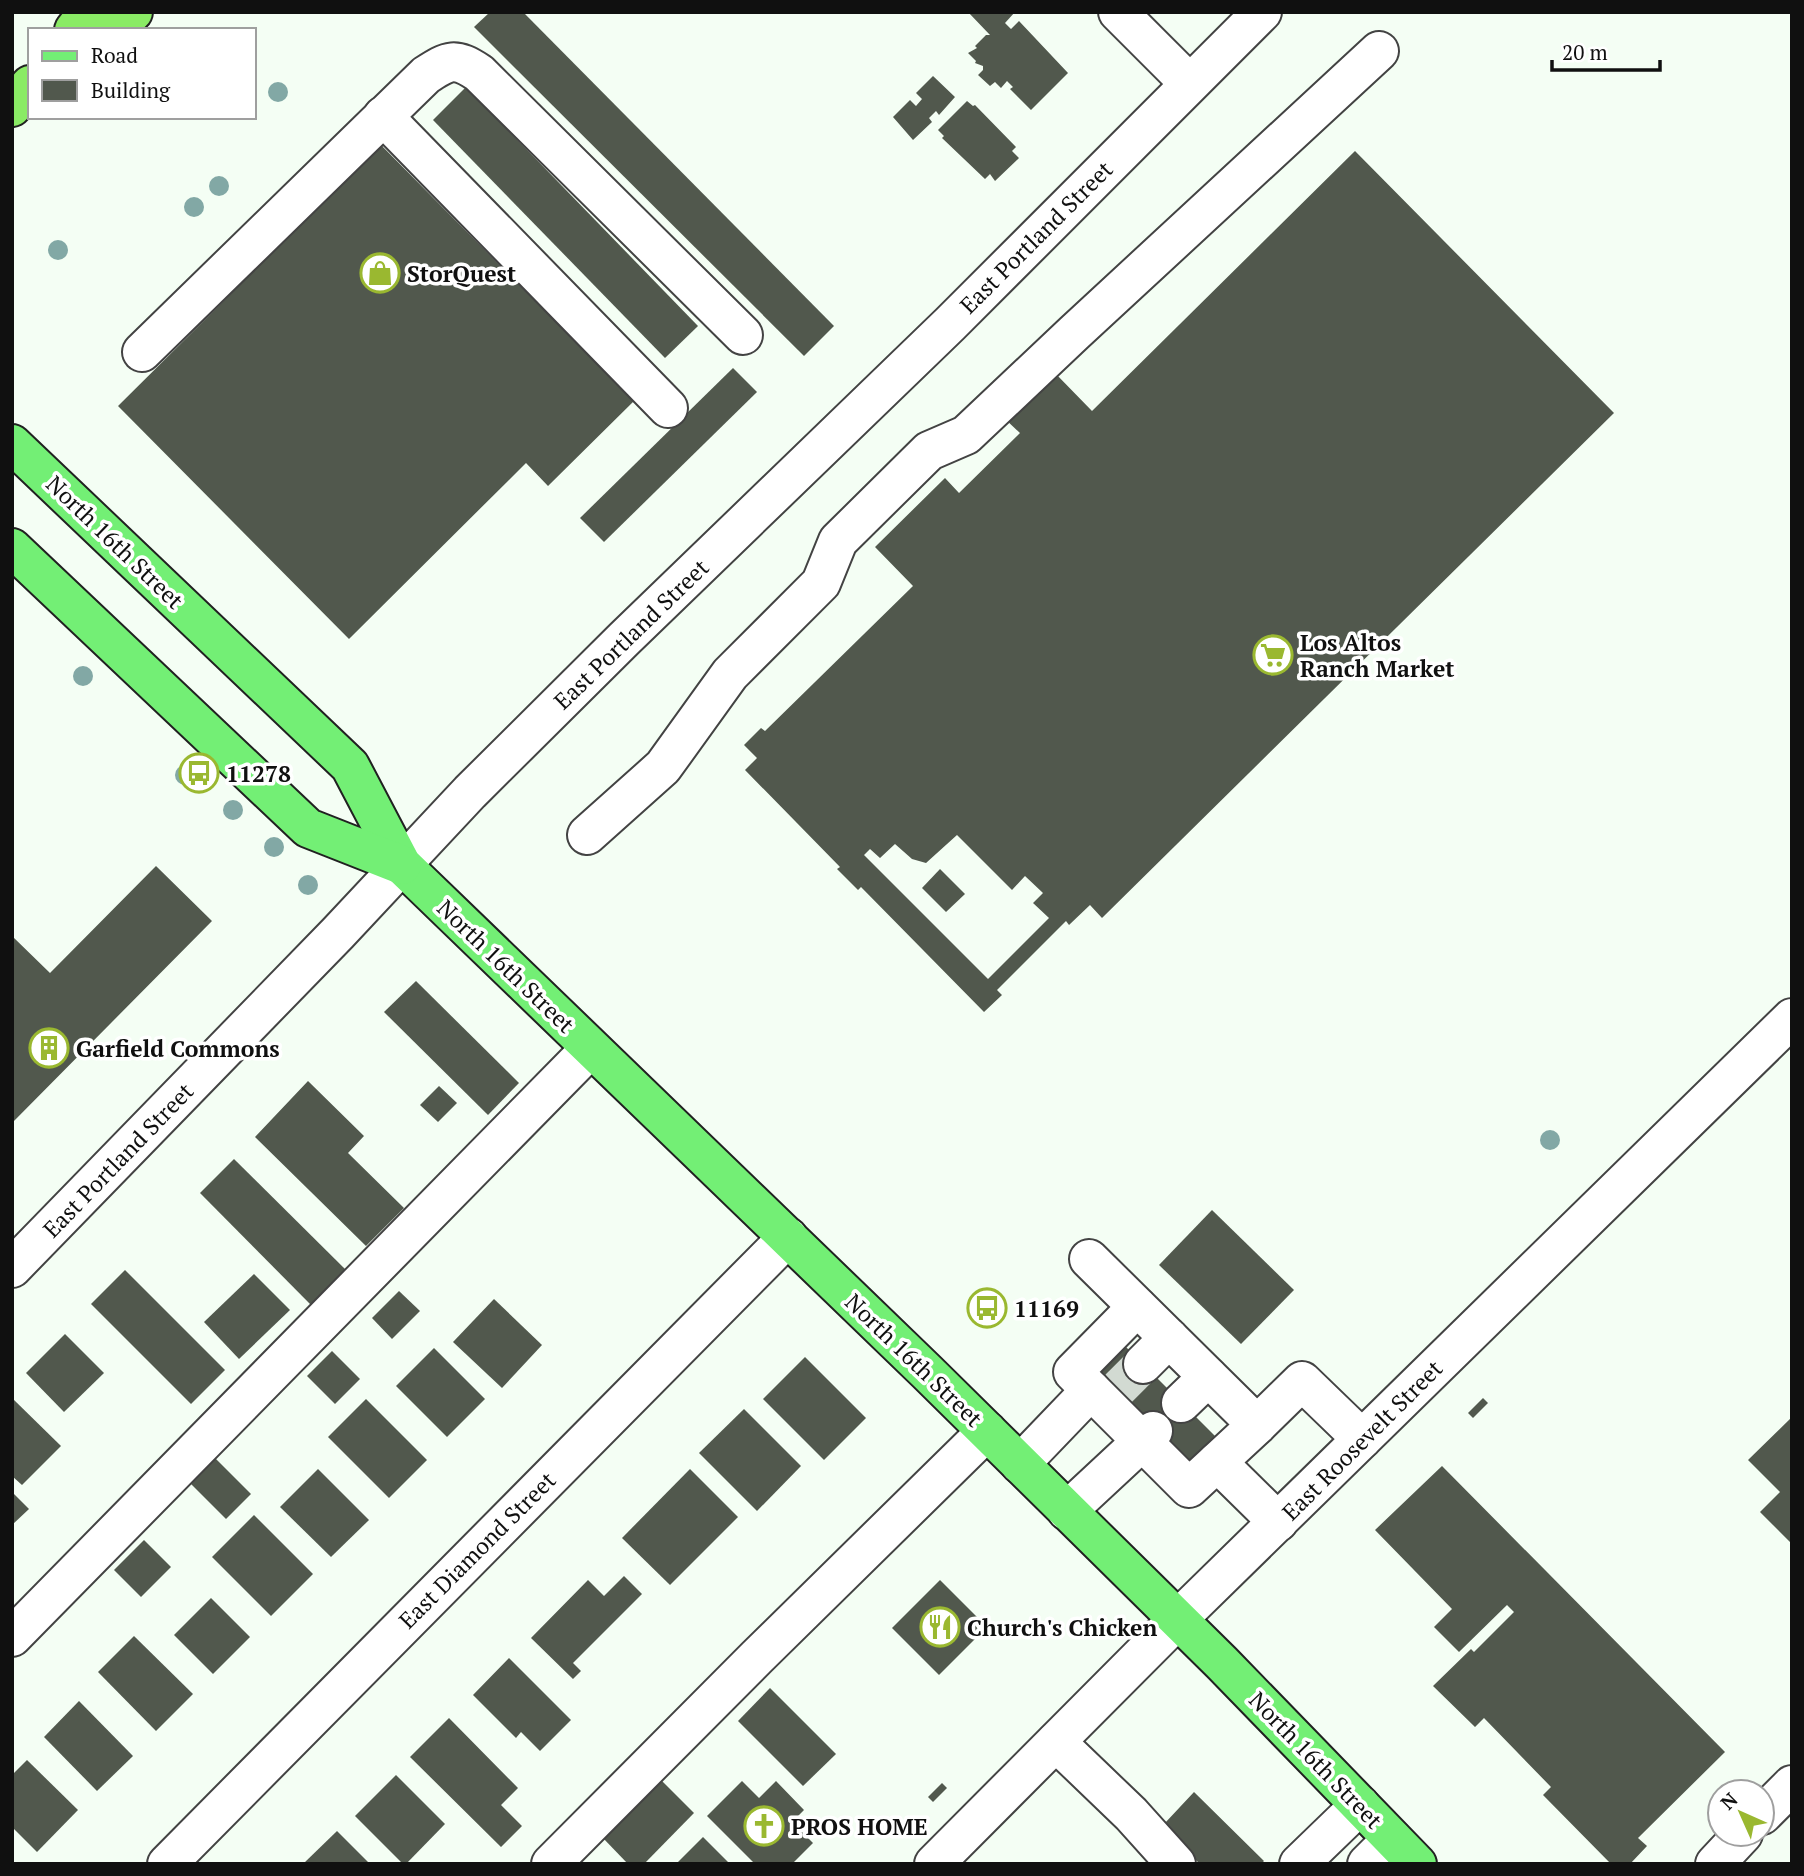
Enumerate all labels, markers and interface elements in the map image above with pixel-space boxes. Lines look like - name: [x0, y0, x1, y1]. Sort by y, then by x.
- legend: [28, 28, 256, 119]
- scale bar: [1552, 28, 1660, 72]
- text: 20 m: [1562, 38, 1608, 66]
- text: Road: [91, 41, 138, 69]
- text: Building: [91, 76, 171, 104]
- street label: East Portland Street: [953, 154, 1119, 320]
- shop icon: StorQuest: [359, 252, 401, 294]
- place label: StorQuest: [407, 258, 516, 289]
- street label: North 16th Street: [40, 468, 191, 616]
- street label: East Portland Street: [547, 552, 716, 716]
- place label: Los Altos Ranch Market: [1300, 627, 1454, 684]
- supermarket icon: Los Altos Ranch Market: [1252, 634, 1294, 676]
- bus stop icon: 11278: [178, 752, 220, 794]
- place label: 11278: [226, 758, 291, 789]
- street label: North 16th Street: [431, 892, 582, 1040]
- building icon: Garfield Commons: [28, 1027, 70, 1069]
- place label: Garfield Commons: [76, 1033, 280, 1064]
- street label: East Portland Street: [36, 1075, 200, 1244]
- street label: North 16th Street: [839, 1286, 990, 1434]
- bus stop icon: 11169: [966, 1287, 1008, 1329]
- place label: 11169: [1014, 1293, 1079, 1324]
- street label: East Roosevelt Street: [1275, 1353, 1449, 1527]
- street label: East Diamond Street: [392, 1465, 562, 1635]
- restaurant icon: Church's Chicken: [919, 1606, 961, 1648]
- place label: Church's Chicken: [967, 1612, 1157, 1643]
- street label: North 16th Street: [1242, 1685, 1390, 1836]
- north arrow: [1706, 1778, 1776, 1848]
- text: N: [1715, 1786, 1743, 1815]
- church icon: PROS HOME: [743, 1805, 785, 1847]
- place label: PROS HOME: [791, 1811, 928, 1842]

